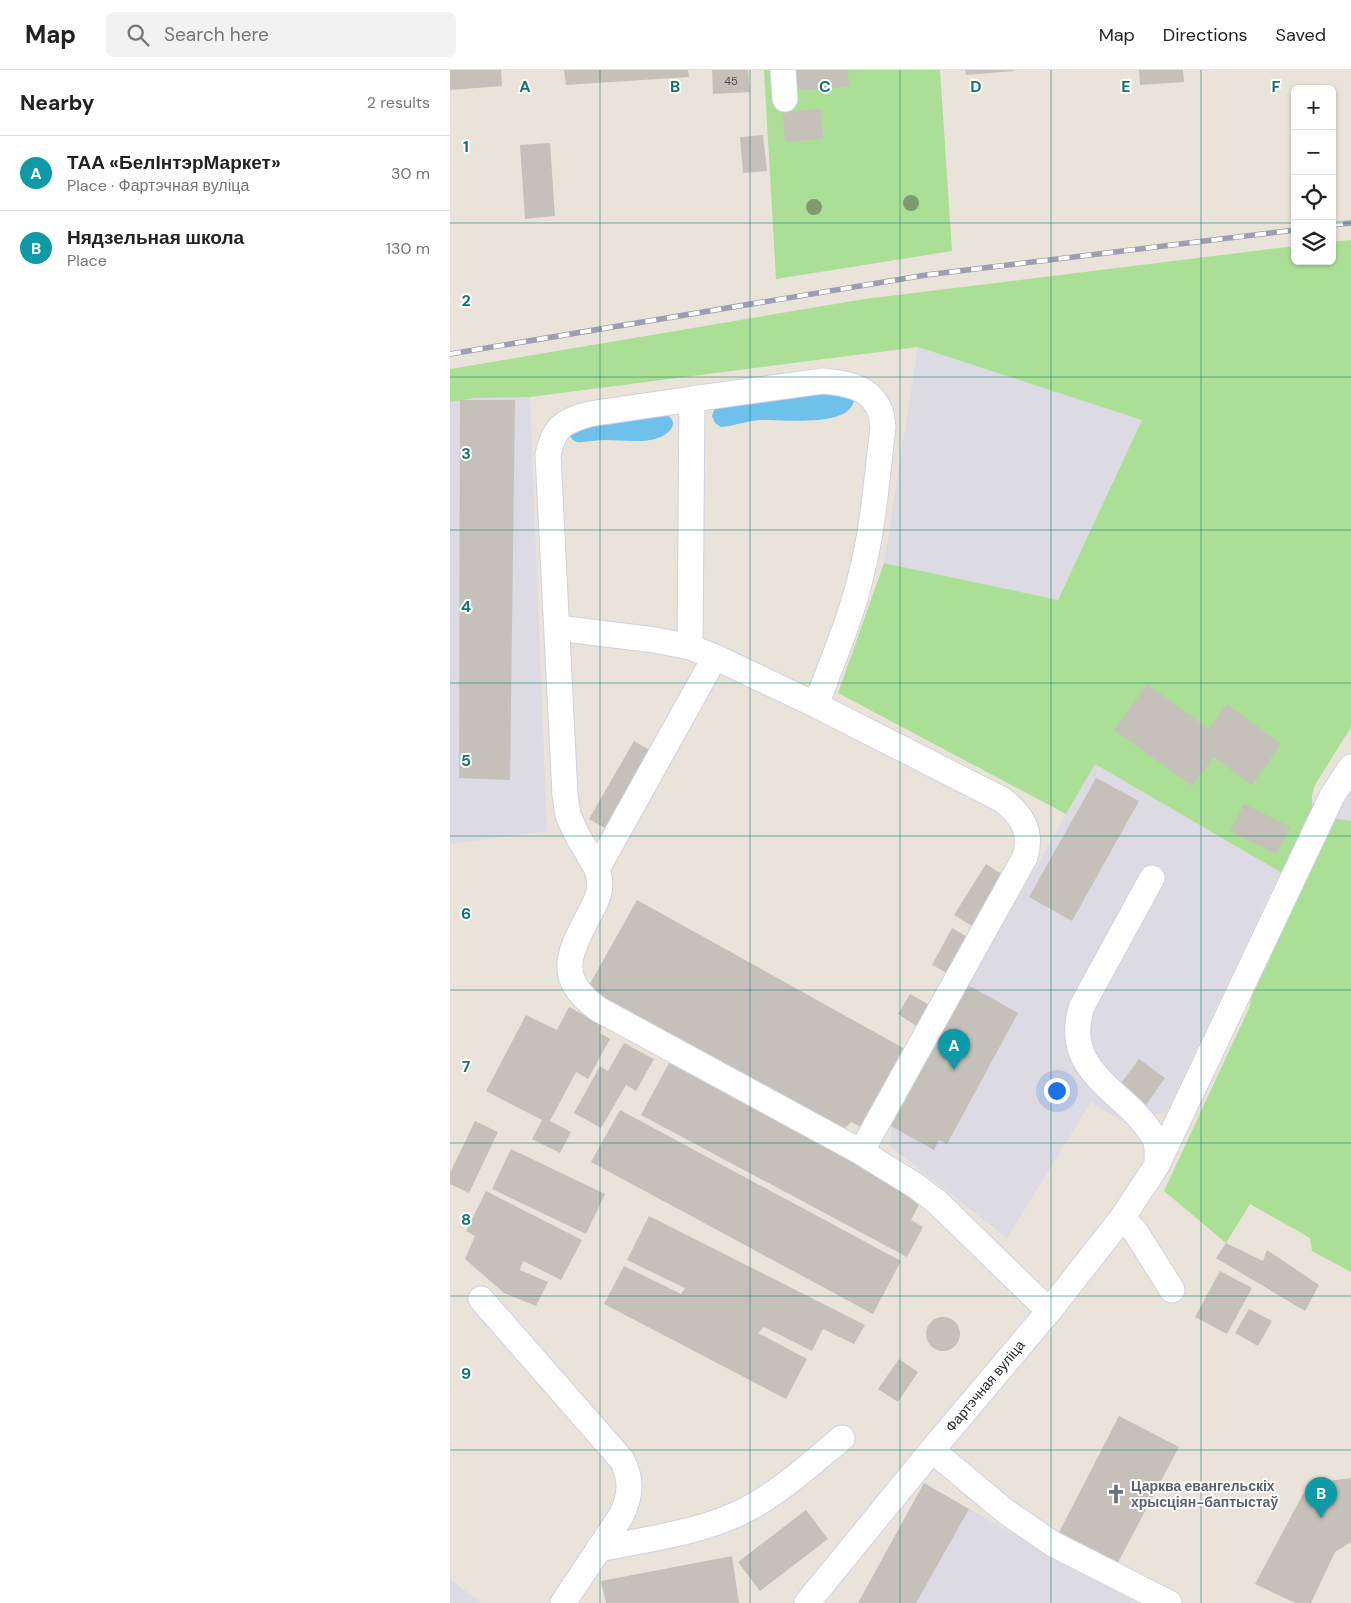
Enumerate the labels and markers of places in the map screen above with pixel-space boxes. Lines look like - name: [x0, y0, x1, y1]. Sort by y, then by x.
- pin: A: [938, 1029, 970, 1070]
- place label: Царква евангельскіх хрысціян-баптыстаў: [1131, 1477, 1278, 1511]
- pin: B: [1305, 1477, 1337, 1518]
- church icon: Царква евангельскіх хрысціян-баптыстаў: [1105, 1483, 1127, 1505]

